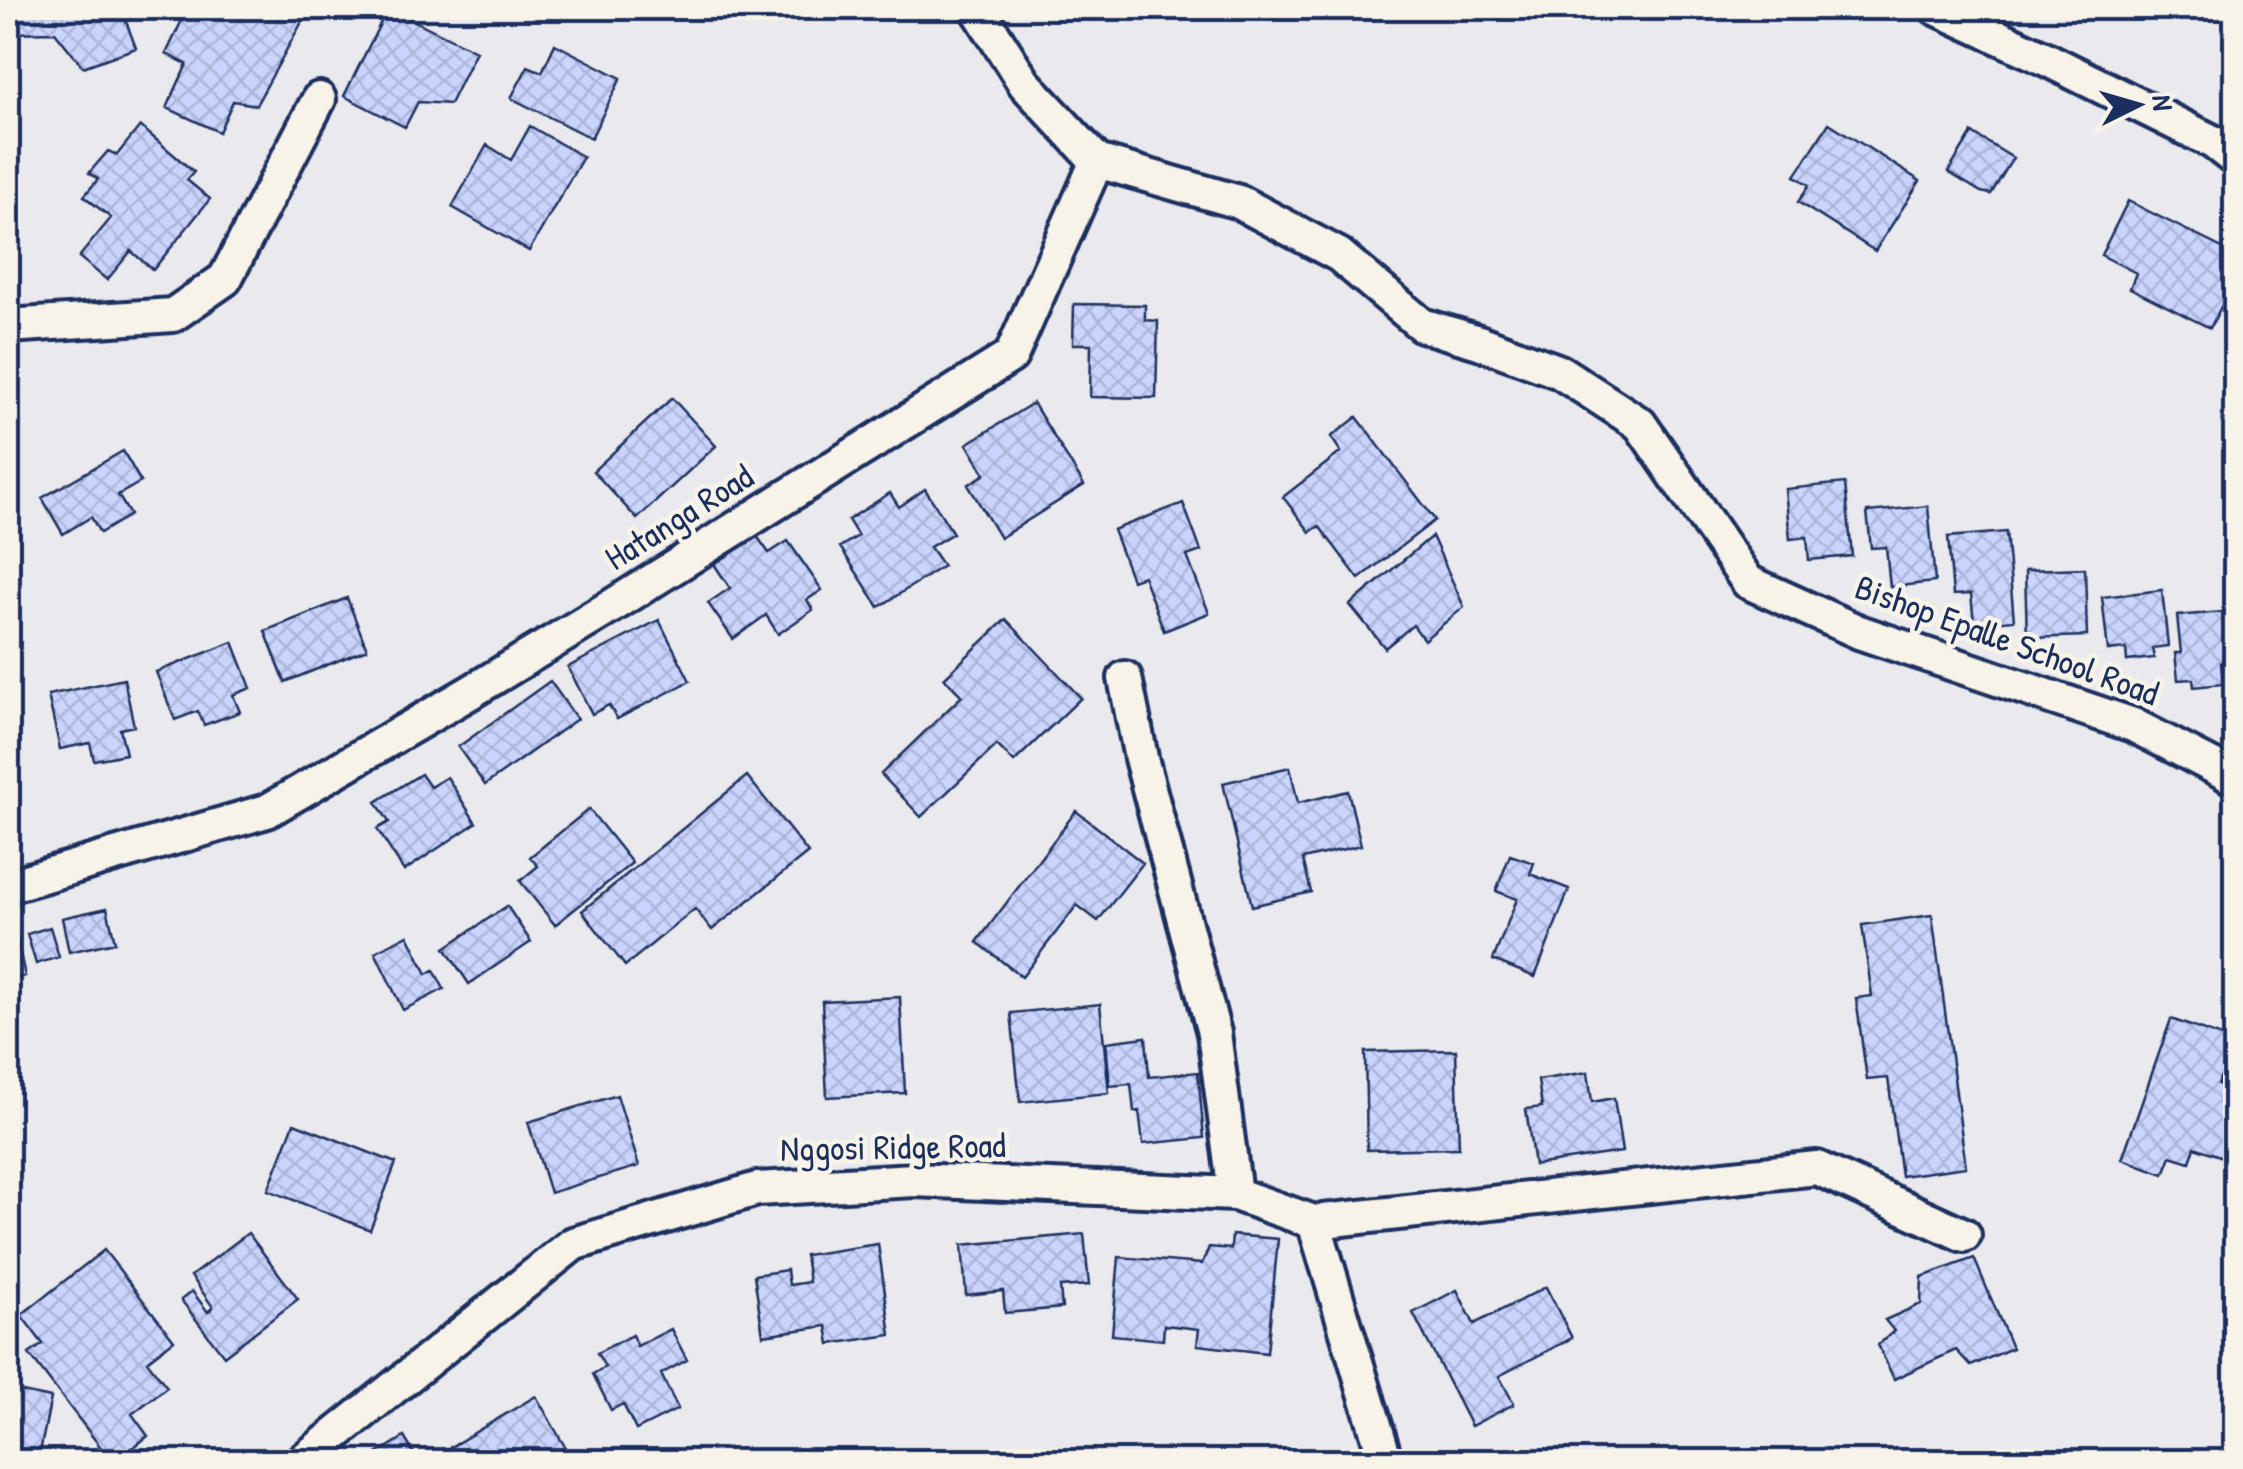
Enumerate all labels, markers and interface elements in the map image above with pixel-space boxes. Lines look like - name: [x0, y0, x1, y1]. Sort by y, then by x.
- north arrow: [2088, 55, 2188, 155]
- text: N: [2143, 94, 2182, 112]
- street label: Hatanga Road: [596, 453, 762, 581]
- street label: Bishop Epalle School Road: [1849, 563, 2165, 716]
- street label: Nggosi Ridge Road: [780, 1121, 1006, 1172]

